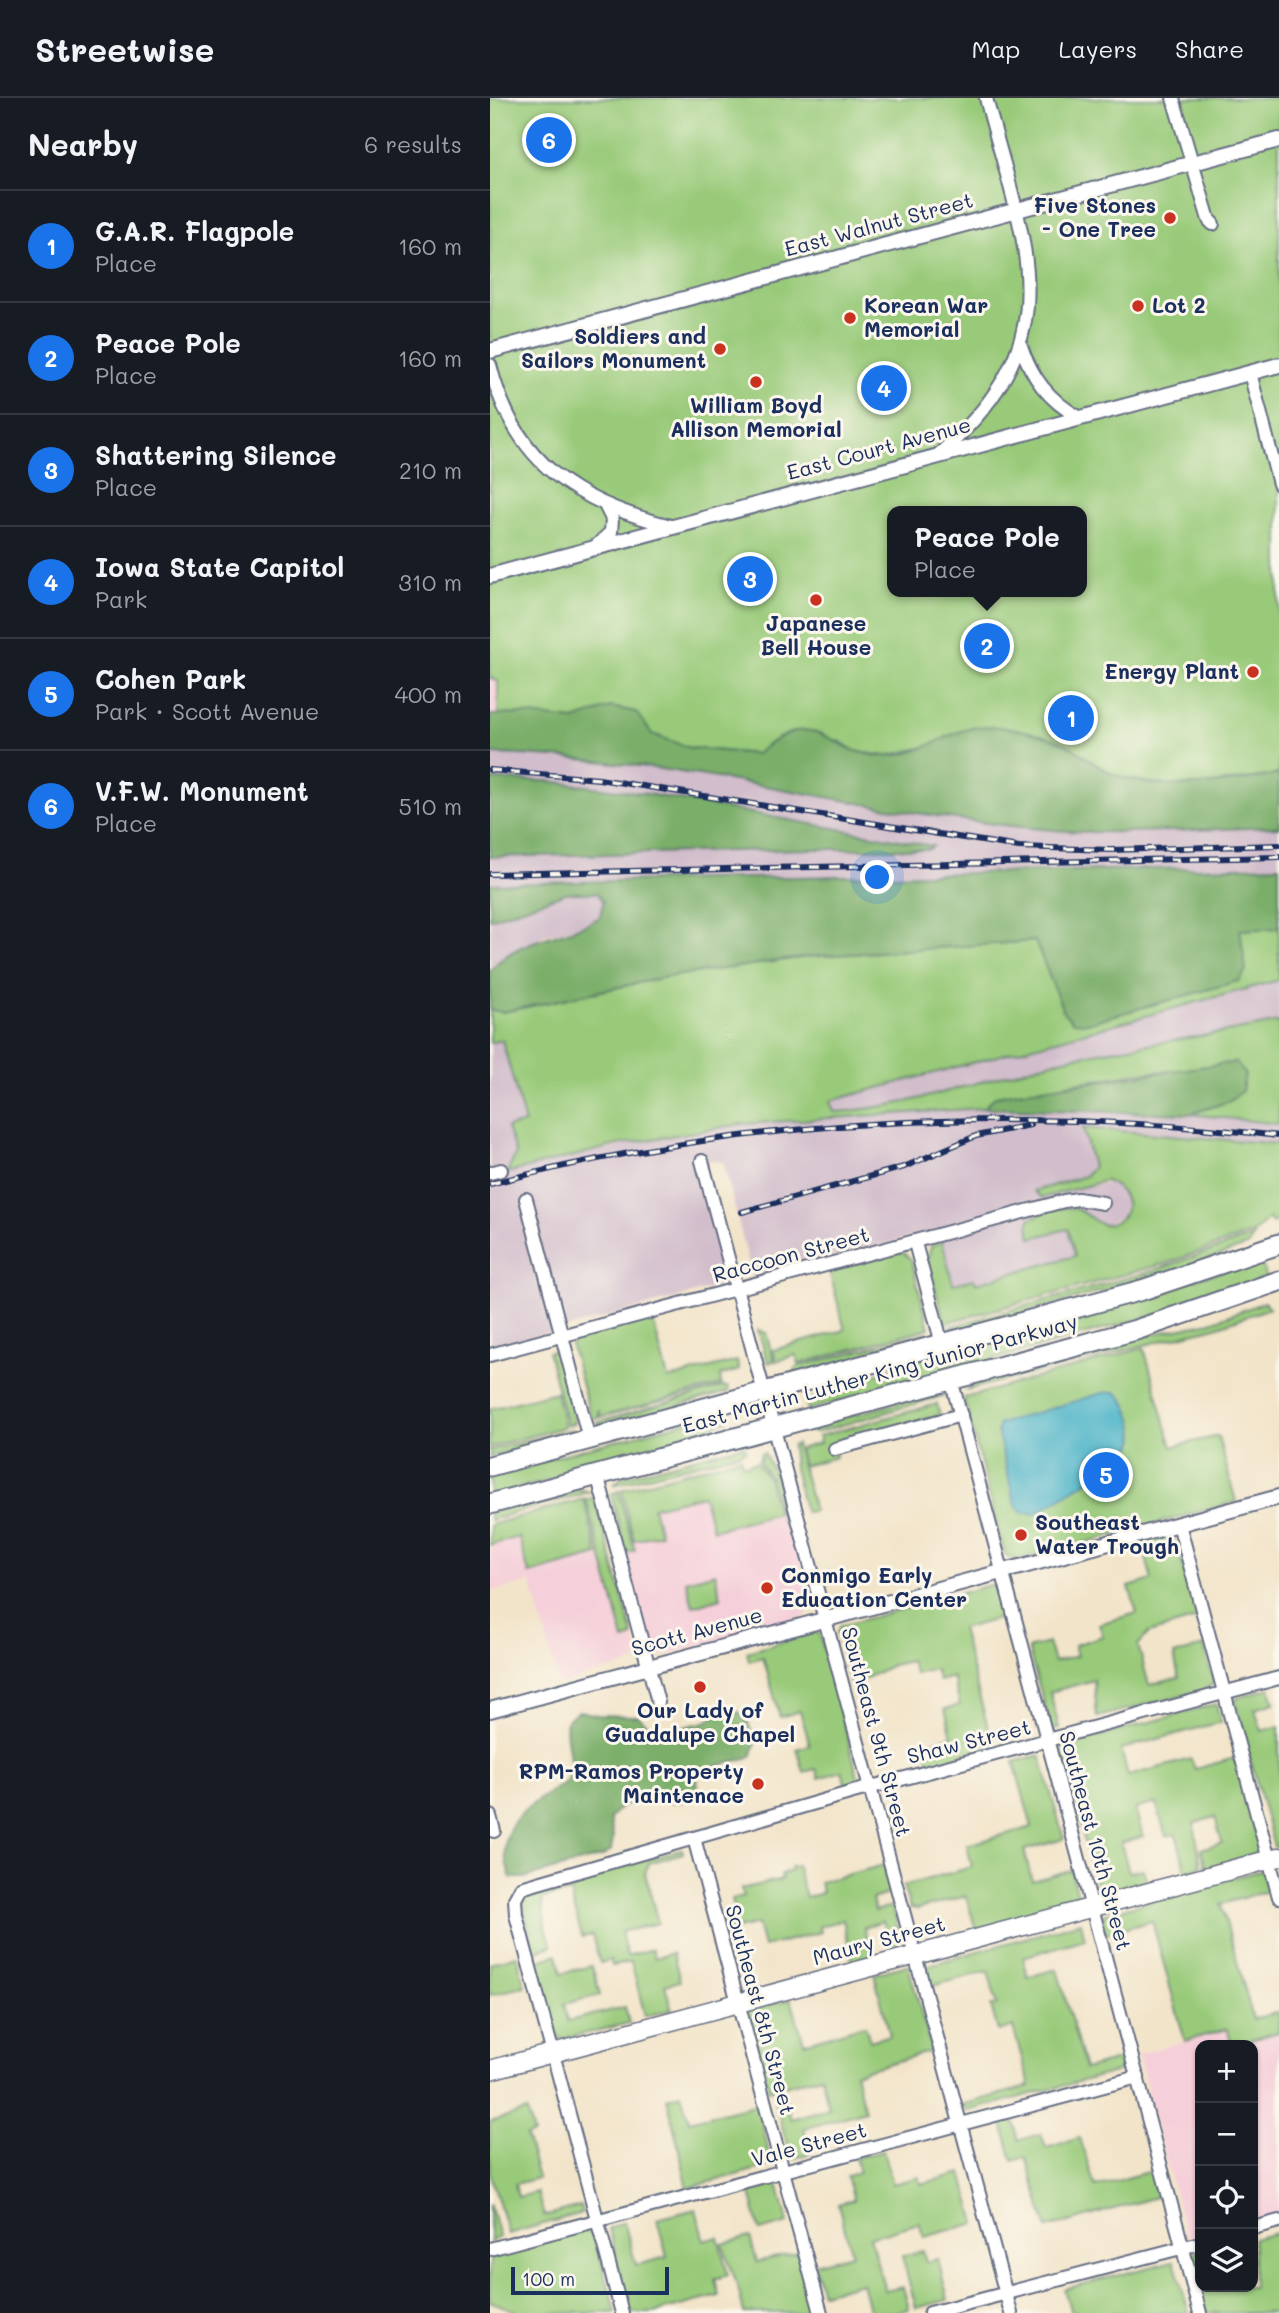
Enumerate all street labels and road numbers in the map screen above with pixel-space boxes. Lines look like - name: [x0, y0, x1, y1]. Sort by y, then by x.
- street label: East Walnut Street: [781, 185, 976, 262]
- street label: East Court Avenue: [784, 410, 974, 485]
- street label: Raccoon Street: [709, 1220, 872, 1287]
- street label: East Martin Luther King Junior Parkway: [679, 1307, 1080, 1438]
- street label: Scott Avenue: [628, 1600, 765, 1661]
- street label: Southeast 9th Street: [836, 1624, 918, 1840]
- street label: Shaw Street: [904, 1712, 1033, 1769]
- street label: Southeast 10th Street: [1054, 1728, 1139, 1953]
- street label: Southeast 8th Street: [720, 1902, 802, 2118]
- street label: Maury Street: [809, 1909, 948, 1970]
- street label: Vale Street: [748, 2115, 869, 2172]

